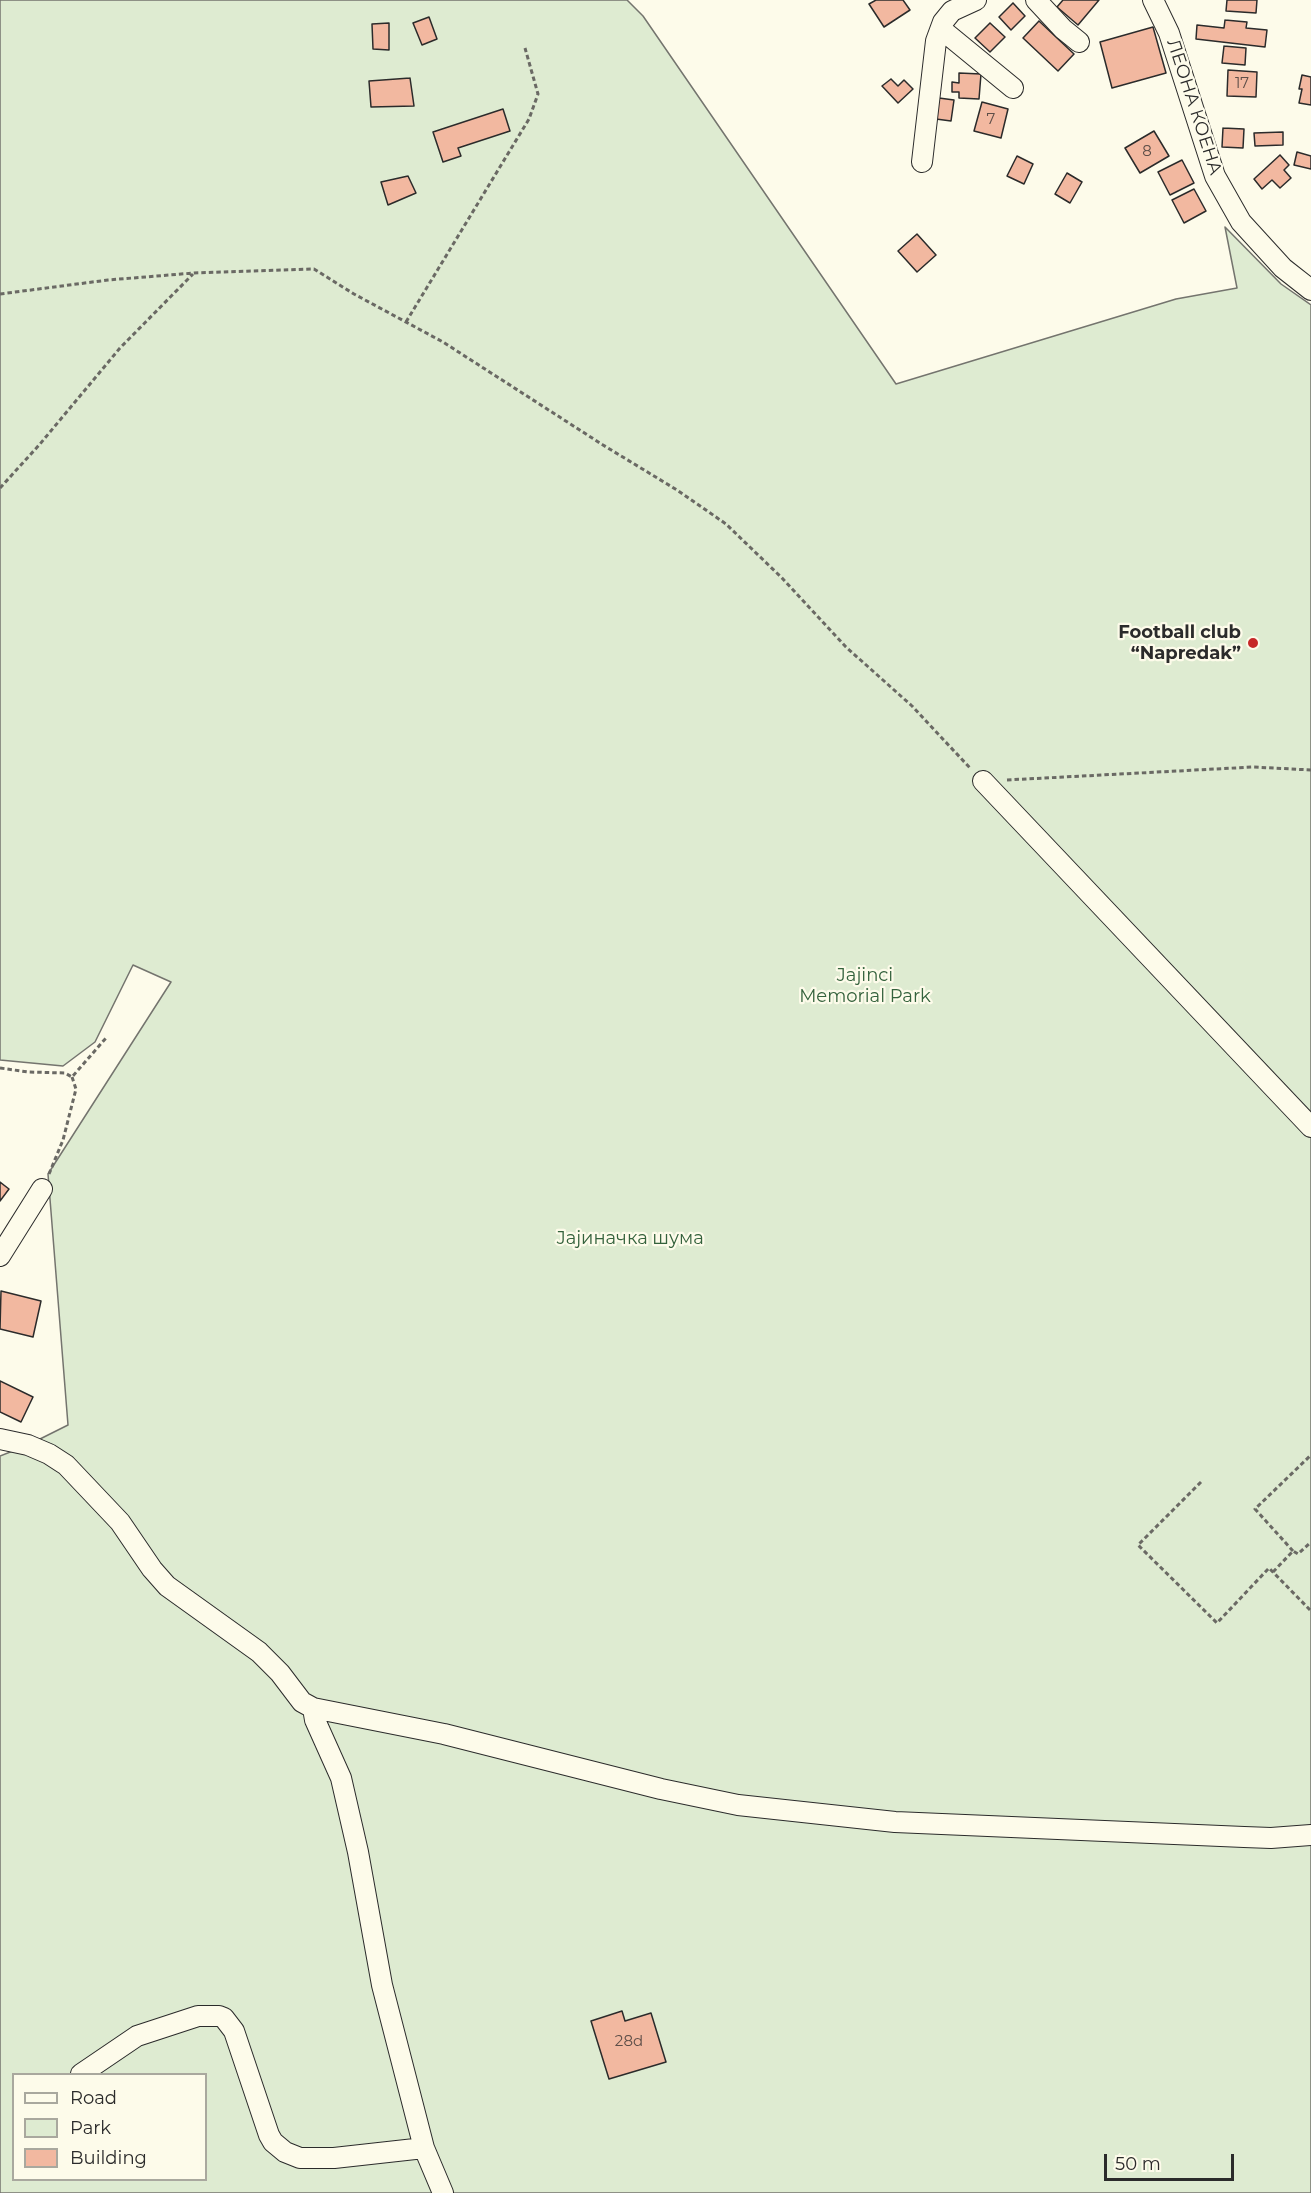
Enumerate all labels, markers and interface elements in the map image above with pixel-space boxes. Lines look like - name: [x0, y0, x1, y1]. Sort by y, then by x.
- street label: ЛЕОНА КОЕНА: [1162, 36, 1226, 178]
- house number: 17: [1235, 75, 1249, 93]
- house number: 7: [987, 111, 995, 129]
- house number: 8: [1142, 143, 1152, 161]
- place label: Football club “Napredak”: [1118, 622, 1241, 664]
- marker: Football club “Napredak”: [1246, 636, 1260, 650]
- park label: Jajinci Memorial Park: [799, 965, 931, 1008]
- park label: Јајиначка шума: [556, 1228, 704, 1250]
- house number: 28d: [615, 2033, 643, 2051]
- legend: [12, 2073, 207, 2181]
- text: Road: [70, 2087, 117, 2109]
- text: Park: [70, 2117, 111, 2139]
- scale bar: [1107, 2142, 1238, 2180]
- text: Building: [70, 2147, 147, 2169]
- text: 50 m: [1115, 2153, 1161, 2175]

